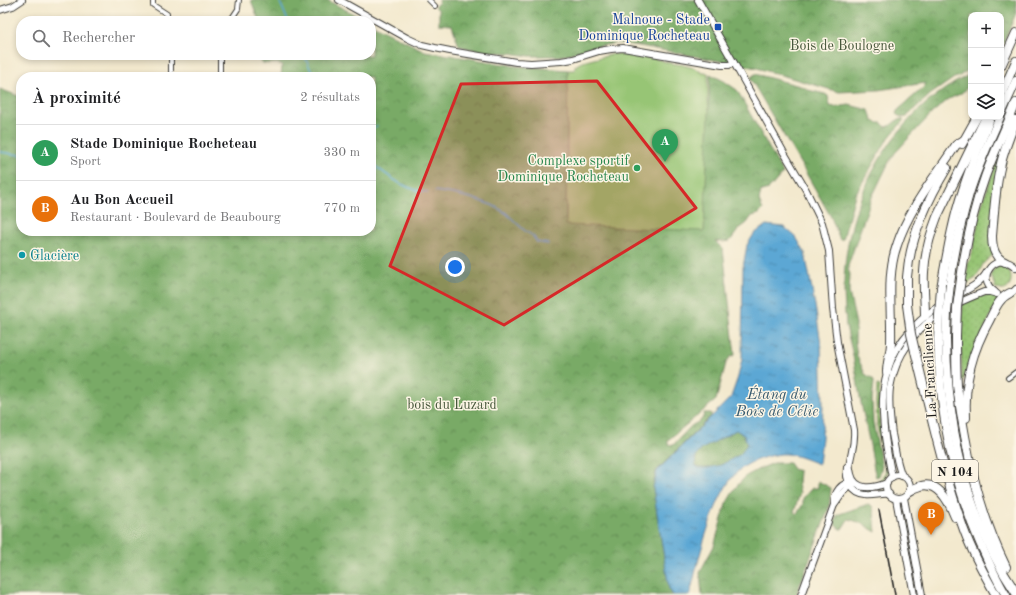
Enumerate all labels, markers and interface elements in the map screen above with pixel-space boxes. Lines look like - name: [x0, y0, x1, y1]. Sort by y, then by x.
- map controls: [968, 12, 1004, 120]
- button: +: [968, 12, 1004, 48]
- place label: Malnoue - Stade Dominique Rocheteau: [578, 13, 711, 43]
- search box: [16, 16, 376, 60]
- marker: Malnoue - Stade Dominique Rocheteau: [713, 22, 723, 32]
- icon: search: [30, 27, 52, 49]
- text: Rechercher: [62, 31, 135, 46]
- park label: Bois de Boulogne: [790, 39, 894, 53]
- button: −: [968, 48, 1004, 84]
- button: layers: [968, 84, 1004, 120]
- text: À proximité: [32, 90, 121, 107]
- text: 2 résultats: [300, 91, 360, 104]
- pin: A: [652, 129, 678, 162]
- text: Stade Dominique Rocheteau: [70, 137, 257, 152]
- text: A: [40, 146, 50, 159]
- text: 330 m: [323, 146, 360, 159]
- place label: Complexe sportif Dominique Rocheteau: [497, 154, 630, 184]
- text: Sport: [70, 155, 101, 168]
- marker: Complexe sportif Dominique Rocheteau: [632, 163, 642, 173]
- text: Au Bon Accueil: [70, 193, 174, 208]
- text: B: [40, 202, 50, 215]
- text: 770 m: [323, 202, 360, 215]
- text: Restaurant · Boulevard de Beaubourg: [70, 211, 281, 224]
- place label: Glacière: [30, 249, 79, 263]
- marker: Glacière: [17, 250, 27, 260]
- your location: [445, 257, 465, 277]
- street label: La Francilienne: [921, 323, 939, 419]
- water label: Étang du Bois de Célie: [735, 385, 818, 420]
- park label: bois du Luzard: [407, 398, 497, 412]
- road number: N 104: [932, 460, 978, 482]
- pin: B: [918, 502, 944, 535]

